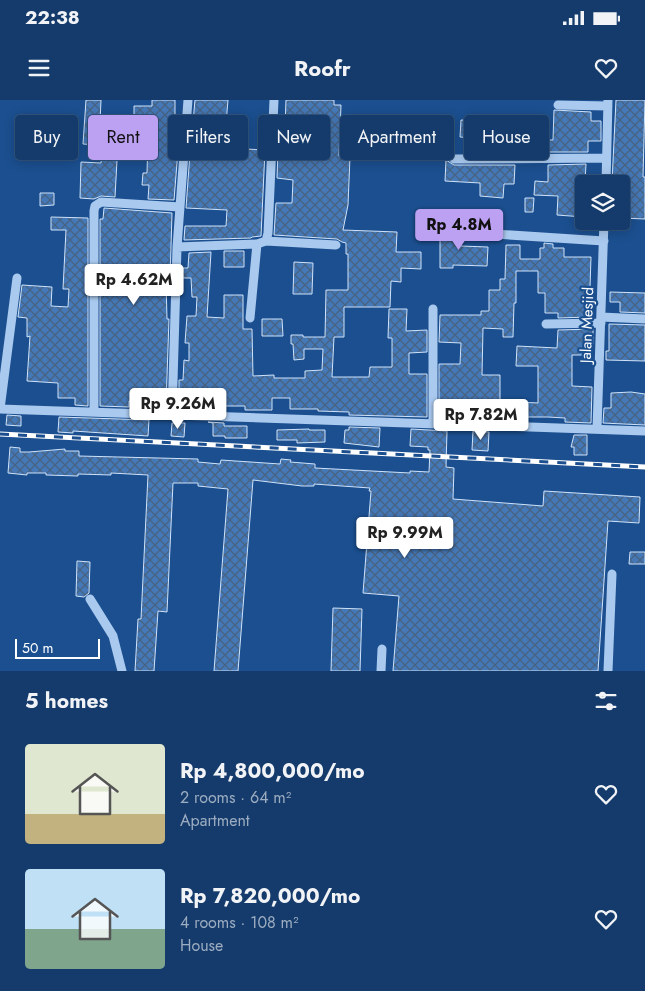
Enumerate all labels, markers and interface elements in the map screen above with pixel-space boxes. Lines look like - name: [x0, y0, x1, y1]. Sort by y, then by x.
- text: 22:38: [25, 4, 80, 31]
- text: Roofr: [294, 52, 351, 84]
- icon: menu: [25, 54, 53, 82]
- icon: heart: [592, 54, 620, 82]
- chip: Buy: [15, 115, 78, 160]
- chip: Rent: [88, 115, 158, 160]
- chip: Filters: [168, 115, 248, 160]
- chip: New: [258, 115, 330, 160]
- chip: Apartment: [340, 115, 454, 160]
- chip: House: [464, 115, 549, 160]
- map controls: [575, 175, 630, 230]
- button: layers: [575, 175, 630, 230]
- pin: Rp 4.8M: [413, 208, 505, 251]
- text: Rp 4.8M: [426, 213, 492, 236]
- pin: Rp 4.62M: [82, 264, 186, 306]
- text: Rp 4.62M: [96, 268, 172, 291]
- street label: Jalan Mesjid: [575, 287, 599, 365]
- pin: Rp 9.26M: [126, 388, 230, 430]
- text: Rp 9.26M: [140, 392, 216, 415]
- pin: Rp 7.82M: [429, 398, 533, 441]
- text: Rp 7.82M: [444, 403, 518, 426]
- pin: Rp 9.99M: [353, 516, 457, 559]
- text: Rp 9.99M: [367, 521, 443, 544]
- scale bar: [15, 636, 100, 659]
- text: 50 m: [22, 638, 53, 658]
- text: 5 homes: [25, 686, 108, 716]
- icon: filters: [592, 687, 620, 715]
- text: Rp 4,800,000/mo: [180, 756, 365, 786]
- icon: home: [65, 764, 125, 824]
- icon: heart: [592, 780, 620, 808]
- text: 2 rooms · 64 m²: [180, 786, 291, 809]
- text: Apartment: [180, 809, 250, 832]
- text: Rp 7,820,000/mo: [180, 881, 360, 911]
- icon: home: [65, 889, 125, 949]
- icon: heart: [592, 905, 620, 933]
- text: 4 rooms · 108 m²: [180, 911, 299, 934]
- text: House: [180, 934, 223, 957]

